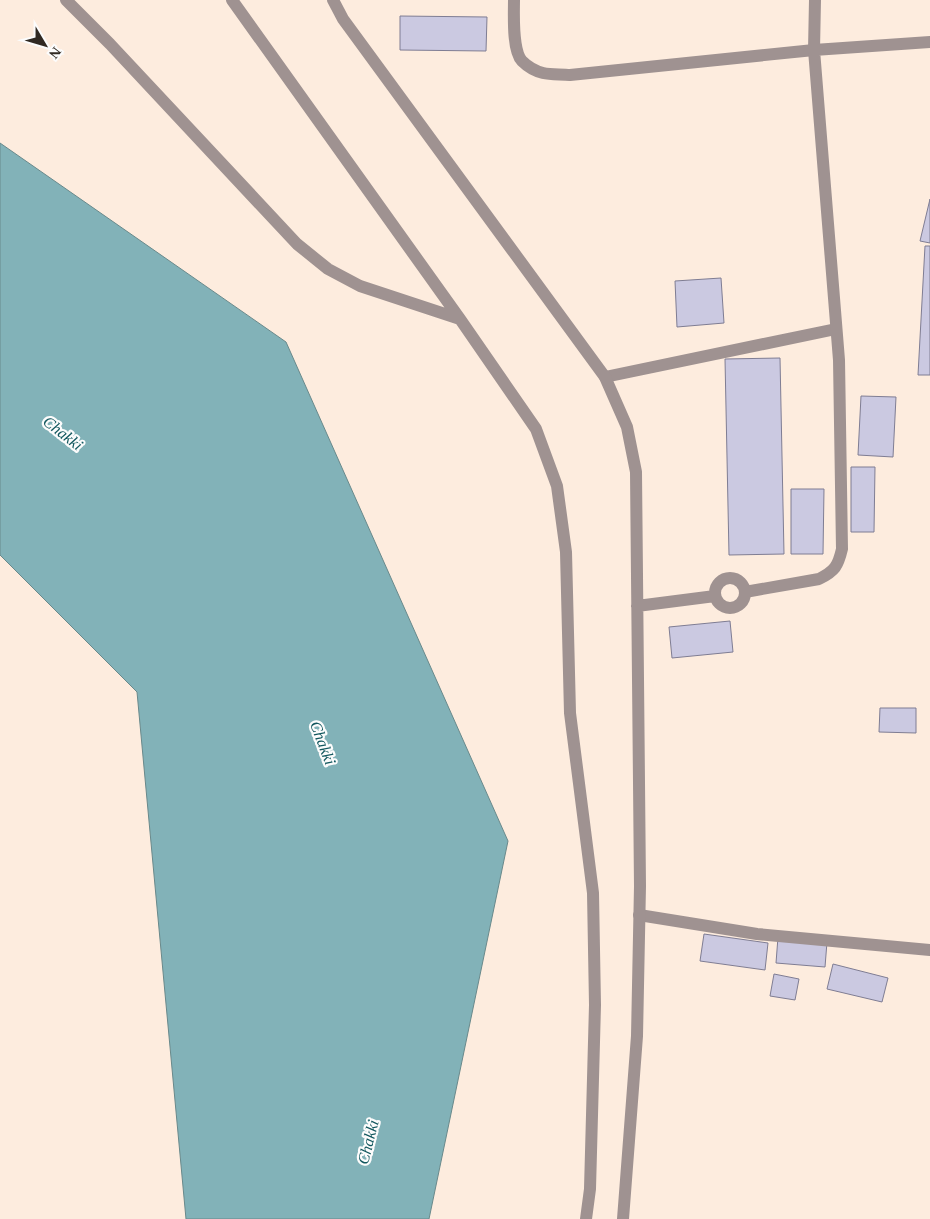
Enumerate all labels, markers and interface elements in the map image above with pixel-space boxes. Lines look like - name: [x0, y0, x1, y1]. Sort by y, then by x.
- north arrow: [20, 20, 70, 70]
- text: N: [46, 44, 64, 61]
- water label: Chakki: [40, 412, 86, 454]
- water label: Chakki: [307, 719, 339, 767]
- water label: Chakki: [354, 1118, 382, 1166]

